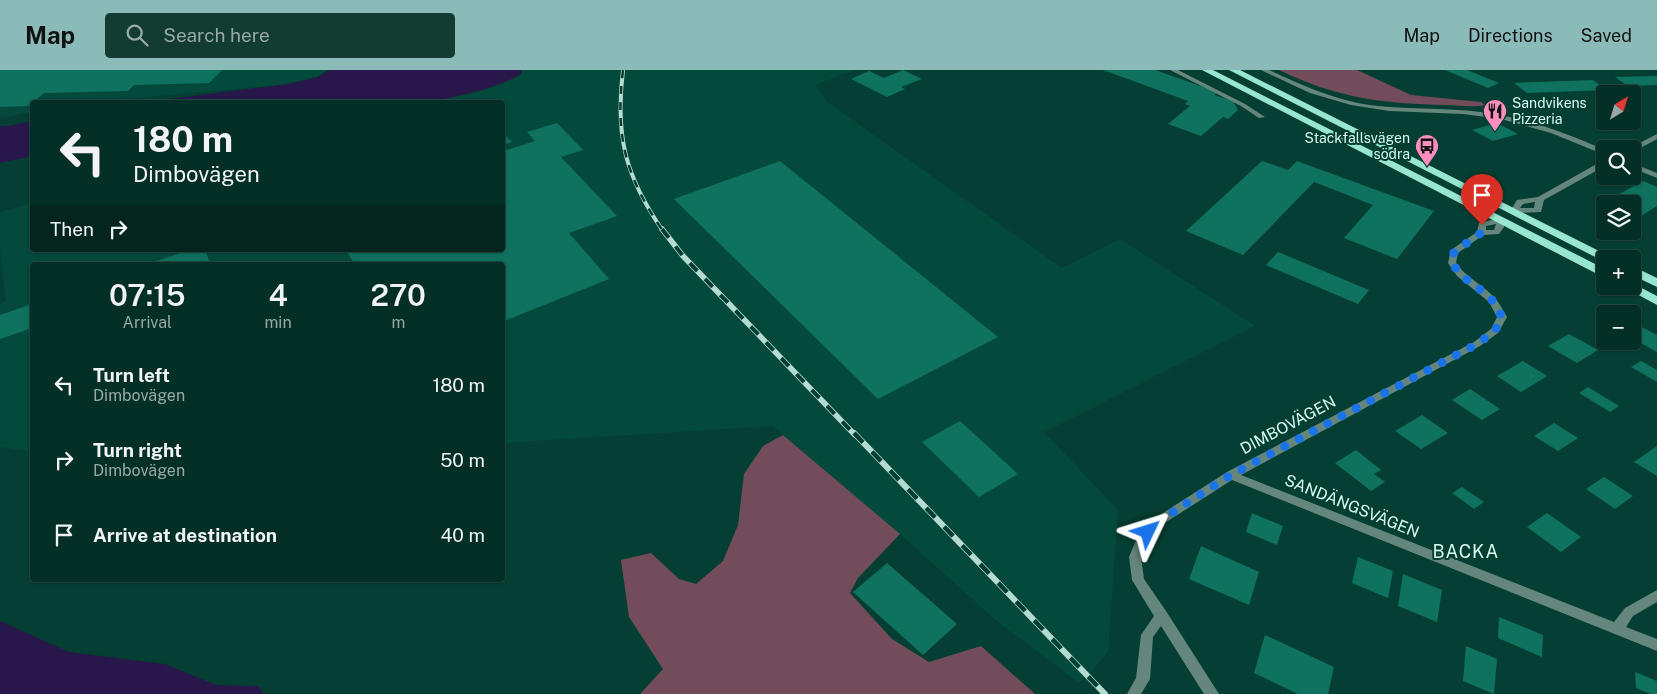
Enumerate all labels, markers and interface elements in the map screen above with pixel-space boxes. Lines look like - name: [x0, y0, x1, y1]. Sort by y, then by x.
- search box: [105, 13, 455, 58]
- text: Map: [25, 21, 75, 49]
- icon: search: [123, 21, 151, 49]
- text: Search here: [163, 24, 270, 46]
- text: Map: [1403, 25, 1440, 46]
- text: Directions: [1468, 25, 1553, 46]
- text: Saved: [1581, 25, 1632, 46]
- north arrow: [1596, 85, 1641, 130]
- map controls: [1596, 85, 1641, 350]
- place label: Sandvikens Pizzeria: [1512, 95, 1587, 127]
- restaurant icon: Sandvikens Pizzeria: [1482, 98, 1508, 132]
- text: 180 m: [133, 119, 233, 160]
- icon: left: [50, 120, 115, 185]
- place label: Stackfallsvägen södra: [1305, 130, 1410, 162]
- bus stop icon: Stackfallsvägen södra: [1414, 133, 1440, 167]
- button: search: [1596, 140, 1641, 185]
- text: Dimbovägen: [133, 161, 260, 187]
- pin: [1461, 174, 1503, 225]
- icon: arrive: [1468, 181, 1496, 209]
- button: layers: [1596, 195, 1641, 240]
- icon: right: [104, 215, 132, 243]
- text: Then: [50, 218, 94, 240]
- button: +: [1596, 250, 1641, 295]
- text: 07:15: [109, 277, 186, 313]
- text: 4: [268, 277, 288, 313]
- text: 270: [371, 277, 426, 313]
- button: −: [1596, 305, 1641, 350]
- text: Arrival: [123, 313, 172, 332]
- text: min: [265, 313, 292, 332]
- text: m: [391, 313, 405, 332]
- text: Turn left: [93, 364, 170, 386]
- icon: left: [50, 371, 78, 399]
- text: 180 m: [432, 374, 485, 396]
- text: Dimbovägen: [93, 386, 185, 405]
- street label: DIMBOVÄGEN: [1236, 391, 1339, 458]
- text: Turn right: [93, 439, 182, 461]
- icon: right: [50, 446, 78, 474]
- text: 50 m: [440, 449, 485, 471]
- text: Dimbovägen: [93, 461, 185, 480]
- street label: SANDÄNGSVÄGEN: [1282, 469, 1422, 542]
- position arrow: [1121, 505, 1173, 557]
- icon: arrive: [50, 521, 78, 549]
- text: Arrive at destination: [93, 524, 277, 546]
- text: 40 m: [440, 524, 485, 546]
- district label: BACKA: [1433, 541, 1499, 562]

